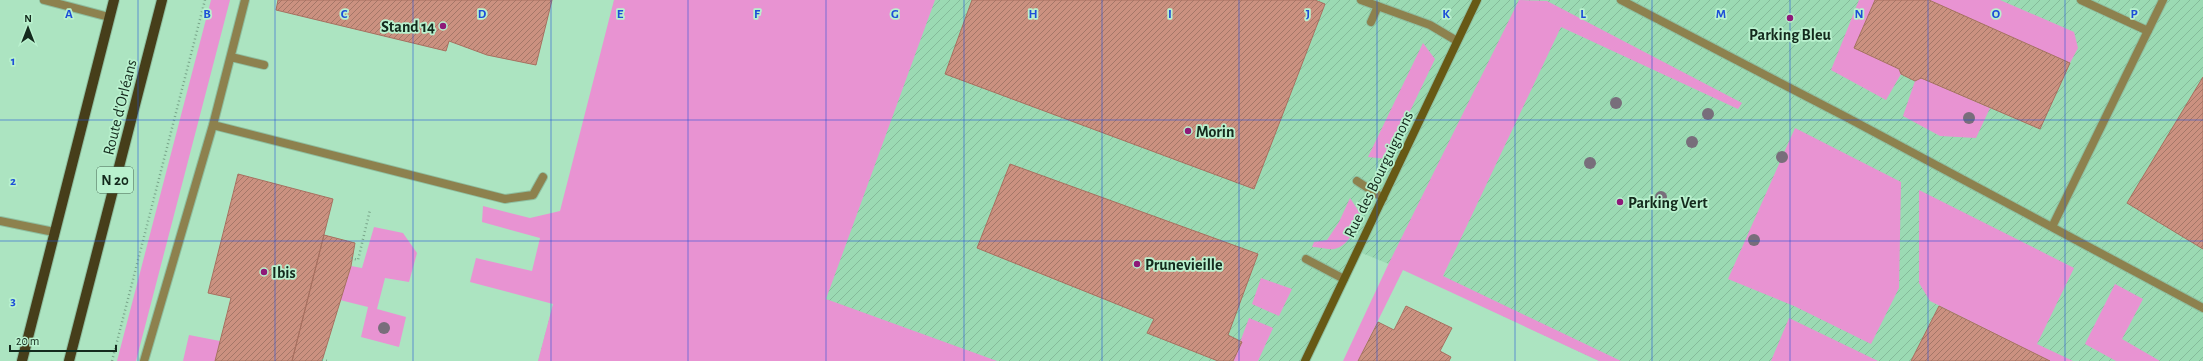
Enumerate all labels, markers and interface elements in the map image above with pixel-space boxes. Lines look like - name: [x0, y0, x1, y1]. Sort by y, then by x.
- north arrow: [8, 8, 48, 48]
- text: A: [65, 8, 73, 21]
- text: B: [203, 8, 211, 21]
- text: C: [341, 8, 348, 21]
- text: D: [478, 8, 487, 21]
- text: E: [617, 8, 624, 21]
- text: F: [754, 8, 761, 21]
- text: G: [891, 8, 899, 21]
- text: H: [1028, 8, 1038, 21]
- text: I: [1168, 8, 1172, 21]
- text: J: [1306, 8, 1310, 21]
- text: K: [1442, 8, 1450, 21]
- text: L: [1580, 8, 1586, 21]
- text: M: [1716, 8, 1726, 21]
- text: N: [1854, 8, 1864, 21]
- text: O: [1992, 8, 2001, 21]
- text: P: [2130, 8, 2138, 21]
- text: N: [24, 13, 32, 24]
- marker: Parking Bleu: [1785, 13, 1795, 23]
- place label: Stand 14: [381, 19, 435, 35]
- marker: Stand 14: [438, 21, 448, 31]
- place label: Parking Bleu: [1749, 27, 1832, 43]
- text: 1: [11, 55, 15, 68]
- street label: Route d'Orléans: [100, 58, 140, 157]
- street label: Rue des Bourguignons: [1341, 109, 1416, 240]
- place label: Morin: [1196, 124, 1235, 140]
- marker: Morin: [1183, 126, 1193, 136]
- road number: N 20: [97, 167, 133, 193]
- text: 2: [10, 175, 16, 188]
- place label: Parking Vert: [1628, 195, 1708, 211]
- marker: Parking Vert: [1615, 197, 1625, 207]
- place label: Prunevieille: [1145, 257, 1223, 273]
- marker: Prunevieille: [1132, 259, 1142, 269]
- place label: Ibis: [272, 265, 296, 281]
- marker: Ibis: [259, 267, 269, 277]
- text: 3: [10, 295, 16, 308]
- scale bar: [10, 327, 116, 353]
- text: 20 m: [16, 335, 39, 347]

